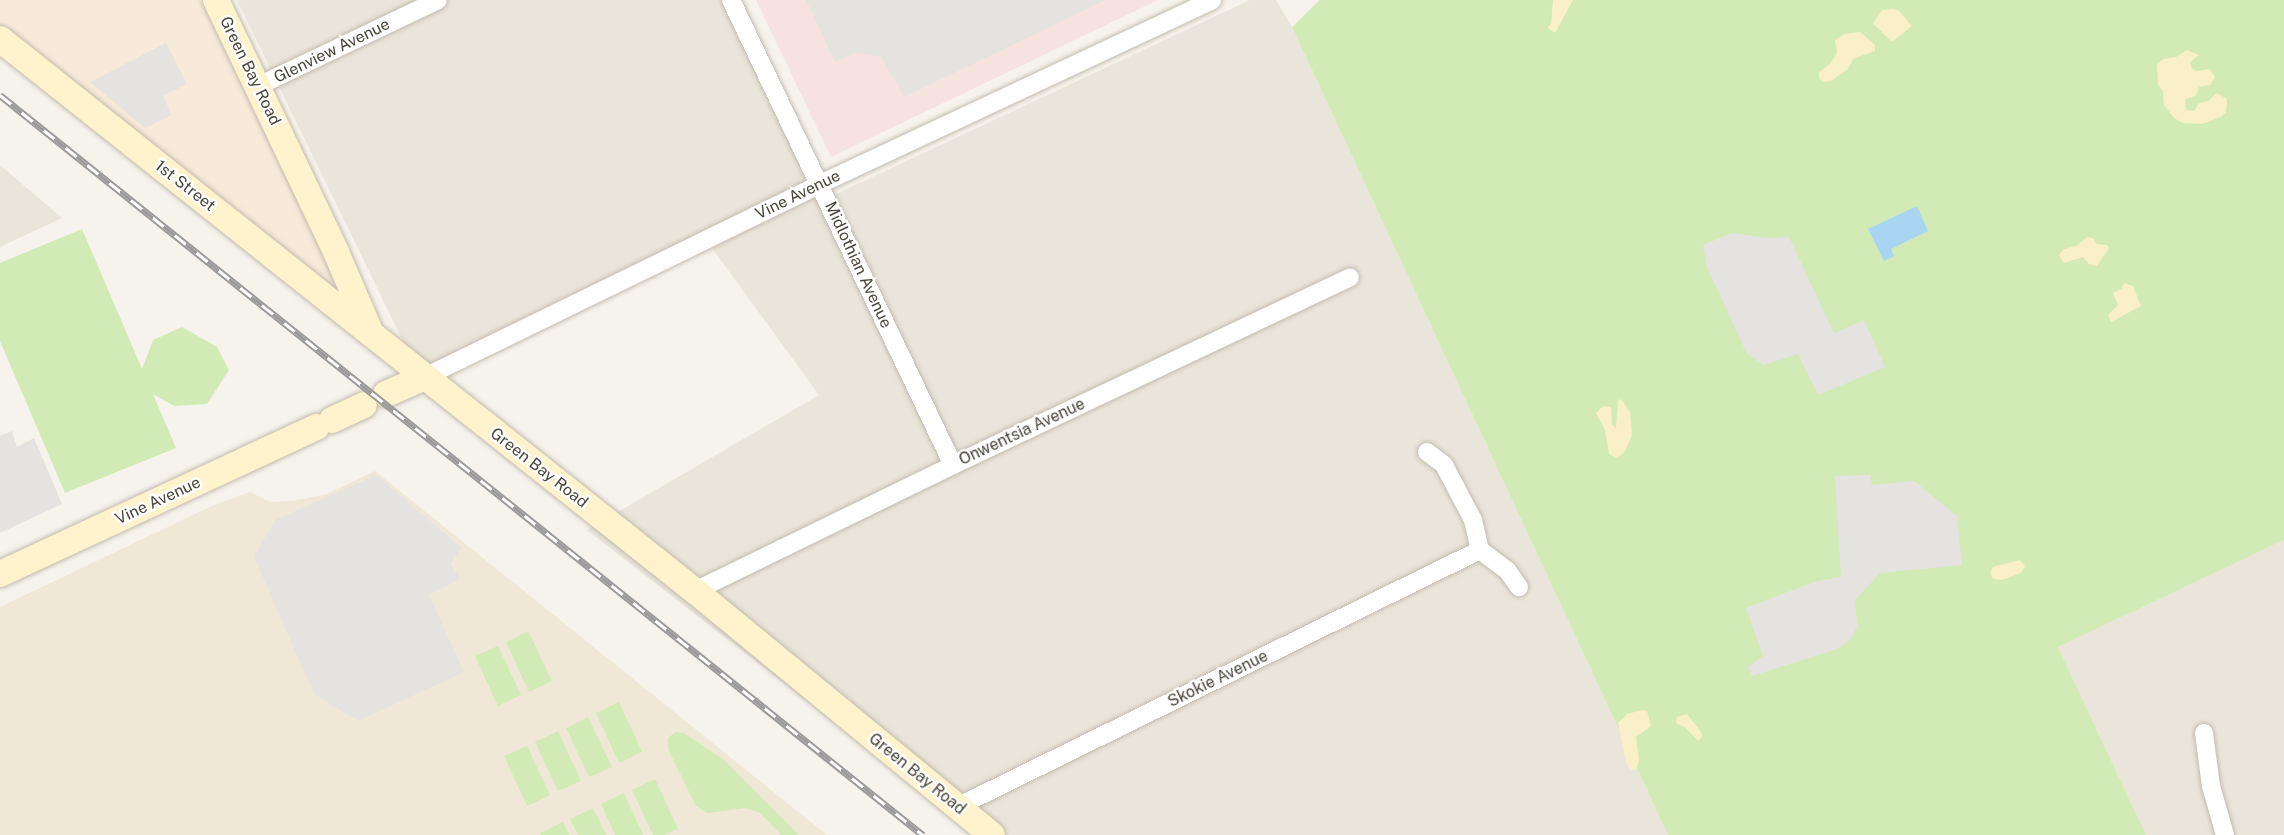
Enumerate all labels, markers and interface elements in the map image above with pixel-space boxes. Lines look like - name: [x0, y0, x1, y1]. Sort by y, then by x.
- street label: Green Bay Road: [215, 13, 285, 129]
- street label: Glenview Avenue: [271, 15, 393, 87]
- street label: 1st Street: [151, 156, 219, 216]
- street label: Vine Avenue: [752, 166, 844, 224]
- street label: Midlothian Avenue: [820, 199, 896, 331]
- street label: Onwentsia Avenue: [956, 394, 1088, 470]
- street label: Green Bay Road: [486, 424, 592, 512]
- street label: Vine Avenue: [112, 473, 204, 529]
- street label: Skokie Avenue: [1165, 646, 1271, 712]
- street label: Green Bay Road: [865, 729, 969, 819]

